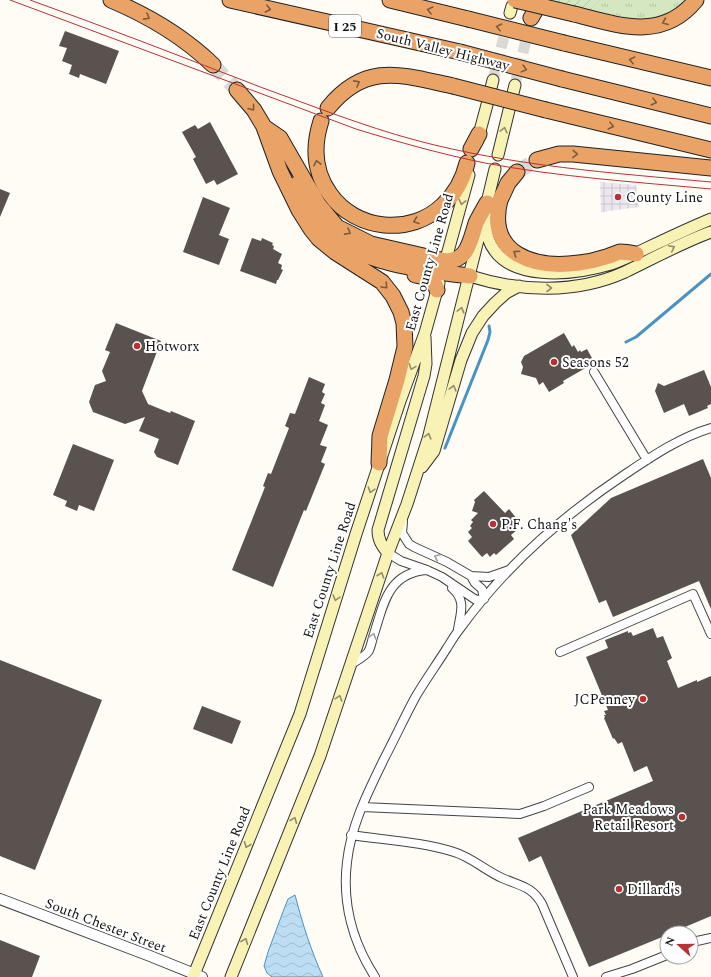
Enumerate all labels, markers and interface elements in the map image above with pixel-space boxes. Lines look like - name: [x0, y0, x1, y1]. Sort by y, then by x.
- one-way arrow: [265, 4, 271, 12]
- one-way arrow: [427, 6, 434, 15]
- one-way arrow: [142, 12, 150, 19]
- road number: I 25: [329, 15, 361, 37]
- one-way arrow: [661, 17, 669, 25]
- street label: South Valley Highway: [374, 23, 513, 77]
- one-way arrow: [495, 23, 502, 32]
- one-way arrow: [629, 56, 635, 64]
- one-way arrow: [521, 64, 528, 73]
- one-way arrow: [353, 80, 360, 87]
- one-way arrow: [651, 98, 657, 106]
- one-way arrow: [247, 103, 254, 110]
- one-way arrow: [608, 121, 614, 129]
- one-way arrow: [499, 127, 508, 134]
- one-way arrow: [572, 150, 578, 159]
- one-way arrow: [314, 160, 322, 166]
- place label: County Line: [626, 187, 703, 208]
- street label: East County Line Road: [400, 191, 459, 333]
- marker: County Line: [613, 192, 623, 202]
- one-way arrow: [458, 198, 467, 205]
- one-way arrow: [412, 217, 419, 225]
- one-way arrow: [343, 228, 351, 235]
- one-way arrow: [667, 246, 675, 253]
- one-way arrow: [514, 251, 521, 258]
- one-way arrow: [380, 281, 388, 289]
- one-way arrow: [546, 284, 552, 292]
- one-way arrow: [456, 307, 465, 314]
- place label: Hotworx: [145, 336, 199, 357]
- marker: Hotworx: [132, 341, 142, 351]
- place label: Seasons 52: [562, 352, 629, 373]
- marker: Seasons 52: [549, 357, 559, 367]
- one-way arrow: [409, 364, 417, 371]
- one-way arrow: [448, 385, 457, 392]
- one-way arrow: [424, 433, 432, 440]
- one-way arrow: [367, 487, 375, 494]
- street label: East County Line Road: [297, 499, 362, 641]
- place label: P.F. Chang's: [501, 514, 577, 535]
- marker: P.F. Chang's: [488, 519, 498, 529]
- one-way arrow: [433, 554, 441, 562]
- one-way arrow: [376, 572, 385, 579]
- one-way arrow: [332, 594, 341, 601]
- one-way arrow: [369, 632, 377, 639]
- place label: JCPenney: [574, 689, 636, 710]
- marker: JCPenney: [638, 694, 648, 704]
- one-way arrow: [334, 695, 343, 702]
- place label: Park Meadows Retail Resort: [583, 799, 674, 836]
- street label: East County Line Road: [183, 803, 256, 943]
- marker: Park Meadows Retail Resort: [677, 812, 687, 822]
- one-way arrow: [289, 817, 297, 824]
- one-way arrow: [244, 841, 252, 849]
- place label: Dillard's: [627, 879, 680, 900]
- marker: Dillard's: [614, 884, 624, 894]
- street label: South Chester Street: [42, 893, 169, 958]
- north arrow: [659, 925, 699, 965]
- text: N: [661, 934, 680, 949]
- one-way arrow: [241, 937, 249, 944]

